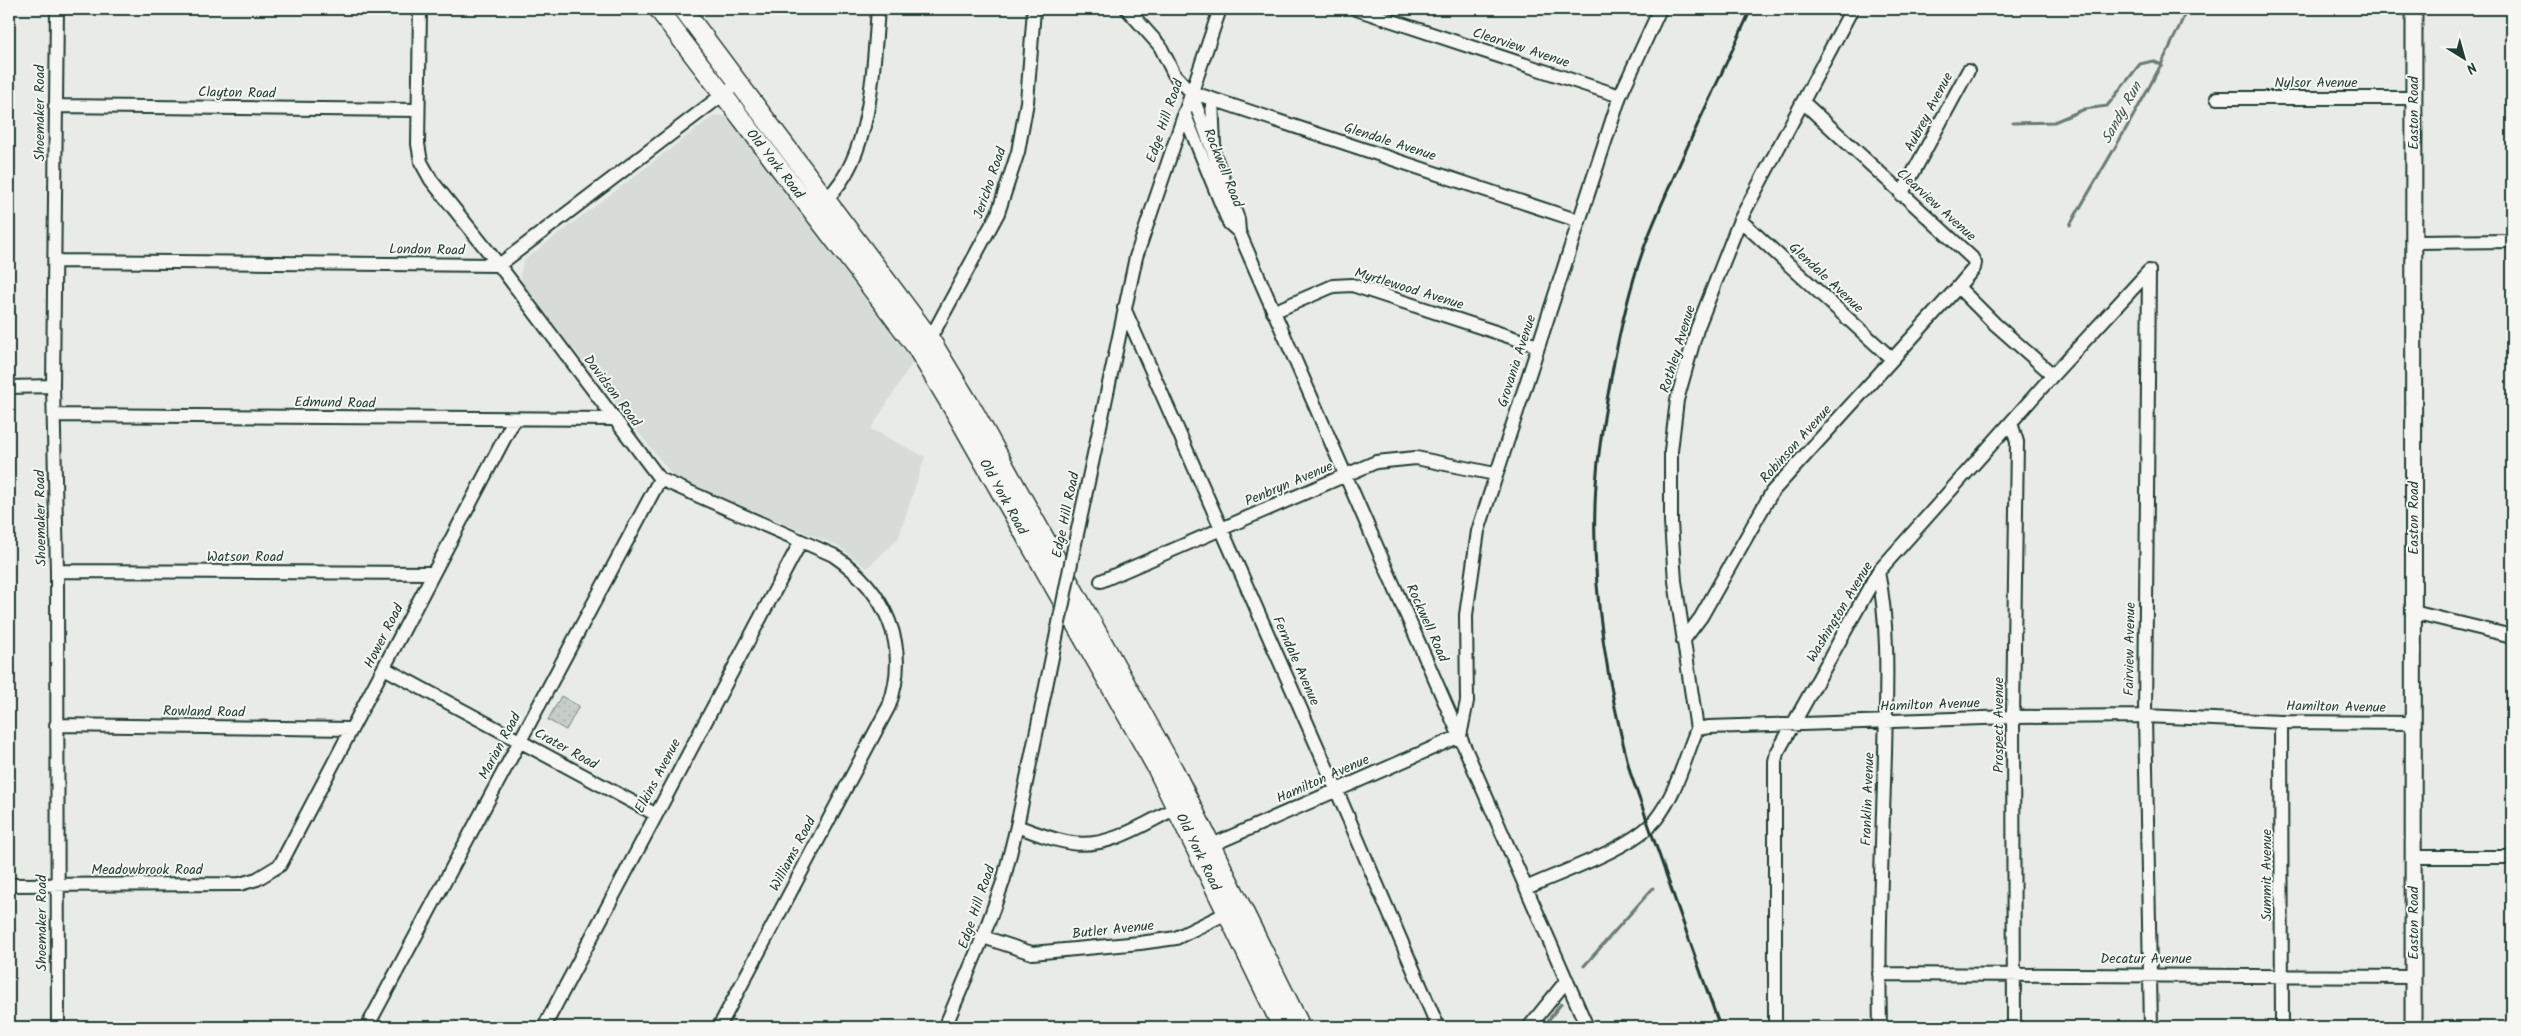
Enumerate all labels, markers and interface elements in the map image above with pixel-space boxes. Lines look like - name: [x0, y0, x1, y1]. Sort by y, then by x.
- street label: Clearview Avenue: [1470, 22, 1573, 74]
- north arrow: [2438, 32, 2488, 82]
- text: N: [2461, 56, 2481, 79]
- street label: Shoemaker Road: [29, 64, 51, 161]
- street label: Aubrey Avenue: [1899, 68, 1959, 156]
- street label: Nylsor Avenue: [2274, 72, 2358, 94]
- street label: Edge Hill Road: [1140, 75, 1190, 166]
- street label: Easton Road: [2403, 75, 2425, 150]
- water label: Sandy Run: [2095, 77, 2149, 148]
- street label: Clayton Road: [198, 81, 277, 105]
- street label: Glendale Avenue: [1341, 117, 1440, 167]
- street label: Old York Road: [741, 124, 810, 205]
- street label: Rockwell Road: [1197, 125, 1249, 212]
- street label: Jericho Road: [967, 143, 1013, 222]
- street label: Clearview Avenue: [1891, 163, 1981, 247]
- street label: Glendale Avenue: [1783, 237, 1869, 319]
- street label: London Road: [389, 238, 466, 262]
- street label: Myrtlewood Avenue: [1352, 262, 1467, 316]
- street label: Rothley Avenue: [1654, 302, 1702, 396]
- street label: Grovania Avenue: [1492, 311, 1543, 410]
- street label: Davidson Road: [578, 350, 647, 432]
- street label: Edmund Road: [294, 391, 377, 415]
- street label: Robinson Avenue: [1755, 399, 1838, 488]
- street label: Old York Road: [973, 455, 1033, 540]
- street label: Penbryn Avenue: [1241, 455, 1337, 513]
- street label: Shoemaker Road: [29, 469, 53, 566]
- street label: Edge Hill Road: [1046, 469, 1086, 560]
- street label: Easton Road: [2403, 480, 2425, 555]
- street label: Watson Road: [207, 546, 284, 568]
- street label: Washington Avenue: [1801, 557, 1879, 667]
- street label: Rockwell Road: [1400, 580, 1454, 667]
- street label: Hower Road: [358, 599, 410, 672]
- street label: Fairview Avenue: [2118, 601, 2142, 696]
- street label: Ferndale Avenue: [1266, 613, 1326, 710]
- street label: Prospect Avenue: [1988, 676, 2010, 773]
- street label: Hamilton Avenue: [1880, 692, 1981, 718]
- street label: Hamilton Avenue: [2286, 695, 2387, 719]
- street label: Rowland Road: [163, 700, 246, 724]
- street label: Marian Road: [473, 708, 527, 784]
- street label: Crater Road: [530, 723, 603, 776]
- street label: Elkins Avenue: [629, 734, 687, 817]
- street label: Hamilton Avenue: [1273, 748, 1374, 809]
- street label: Franklin Avenue: [1855, 751, 1881, 846]
- street label: Old York Road: [1170, 809, 1227, 895]
- street label: Williams Road: [764, 812, 822, 895]
- street label: Summit Avenue: [2256, 828, 2278, 921]
- street label: Meadowbrook Road: [91, 859, 204, 881]
- street label: Edge Hill Road: [952, 861, 1002, 952]
- street label: Shoemaker Road: [31, 874, 53, 971]
- street label: Easton Road: [2403, 885, 2425, 960]
- street label: Butler Avenue: [1071, 915, 1156, 945]
- street label: Decatur Avenue: [2100, 948, 2193, 970]

